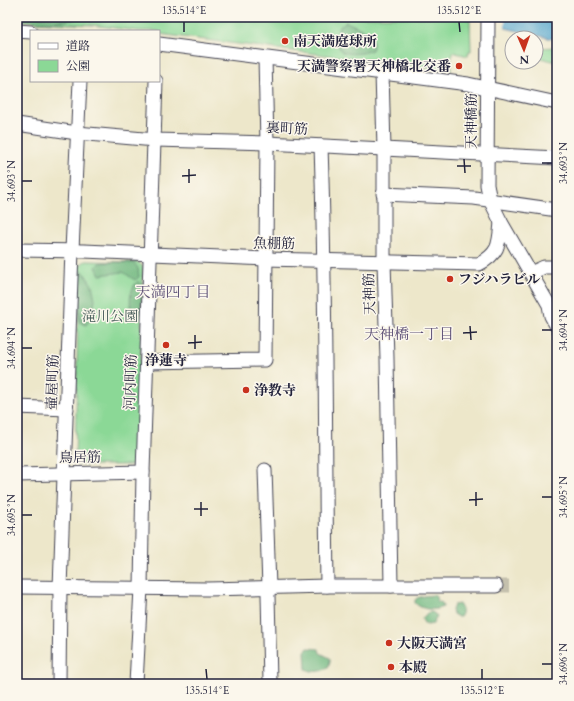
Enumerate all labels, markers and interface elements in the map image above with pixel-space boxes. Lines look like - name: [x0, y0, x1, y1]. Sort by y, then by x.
- text: 135.514°E: [162, 4, 206, 18]
- text: 135.512°E: [437, 4, 481, 18]
- legend: [30, 30, 160, 82]
- north arrow: [504, 30, 544, 70]
- place label: 南天満庭球所: [293, 32, 377, 51]
- marker: 南天満庭球所: [280, 36, 290, 46]
- text: 道路: [66, 38, 90, 54]
- text: N: [519, 52, 529, 67]
- place label: 天満警察署天神橋北交番: [297, 57, 451, 76]
- text: 公園: [66, 58, 90, 74]
- marker: 天満警察署天神橋北交番: [454, 61, 464, 71]
- street label: 天神橋筋: [462, 93, 481, 149]
- street label: 裏町筋: [266, 118, 308, 139]
- text: 34.693°N: [557, 142, 571, 184]
- text: 34.693°N: [5, 160, 19, 202]
- street label: 魚棚筋: [253, 234, 295, 253]
- place label: フジハラビル: [458, 270, 540, 289]
- street label: 天神筋: [359, 273, 380, 315]
- marker: フジハラビル: [445, 274, 455, 284]
- district label: 天満四丁目: [135, 282, 211, 302]
- park label: 滝川公園: [82, 307, 138, 326]
- text: 34.694°N: [557, 309, 571, 351]
- district label: 天神橋一丁目: [364, 324, 454, 344]
- text: 34.694°N: [5, 327, 19, 369]
- marker: 浄蓮寺: [161, 340, 171, 350]
- place label: 浄蓮寺: [145, 351, 187, 370]
- street label: 壷屋町筋: [42, 354, 63, 410]
- street label: 河内町筋: [120, 354, 141, 410]
- place label: 浄教寺: [254, 381, 296, 400]
- marker: 浄教寺: [241, 385, 251, 395]
- street label: 鳥居筋: [59, 448, 101, 467]
- text: 34.695°N: [557, 476, 571, 518]
- text: 34.695°N: [5, 494, 19, 536]
- place label: 大阪天満宮: [397, 634, 467, 653]
- marker: 大阪天満宮: [384, 638, 394, 648]
- text: 34.696°N: [557, 643, 571, 685]
- place label: 本殿: [399, 658, 427, 677]
- marker: 本殿: [386, 662, 396, 672]
- text: 135.514°E: [185, 684, 229, 698]
- text: 135.512°E: [460, 684, 504, 698]

